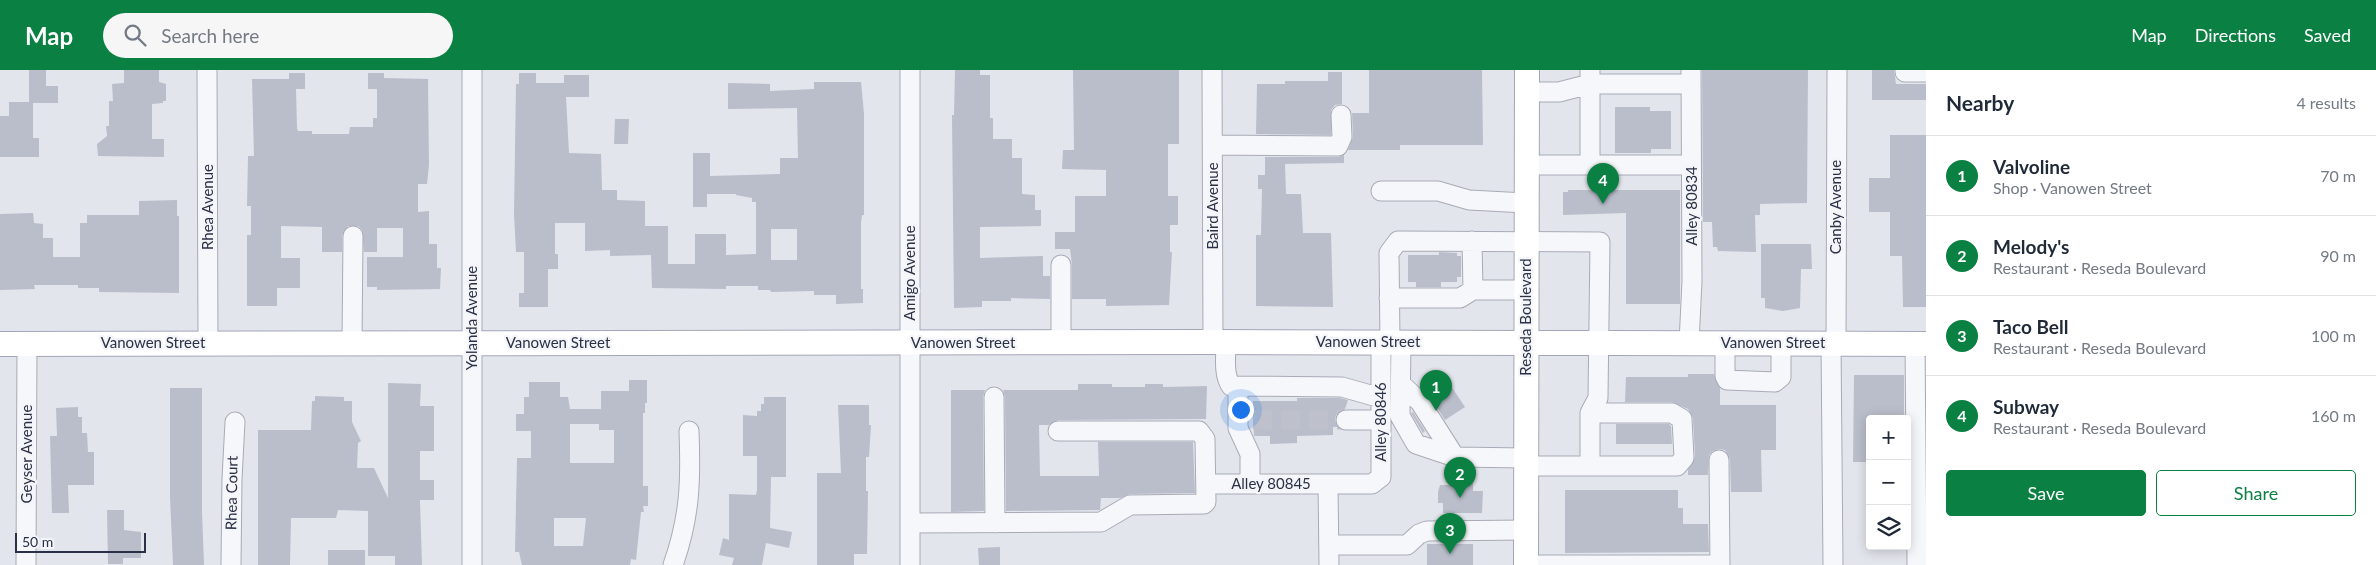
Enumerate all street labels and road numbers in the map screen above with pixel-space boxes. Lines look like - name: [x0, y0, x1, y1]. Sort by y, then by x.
- street label: Canby Avenue: [1826, 160, 1844, 254]
- street label: Baird Avenue: [1203, 162, 1221, 250]
- street label: Rhea Avenue: [198, 164, 216, 250]
- street label: Alley 80834: [1682, 166, 1700, 246]
- street label: Amigo Avenue: [900, 225, 918, 321]
- street label: Reseda Boulevard: [1516, 258, 1534, 376]
- street label: Yolanda Avenue: [462, 266, 480, 370]
- street label: Vanowen Street: [1316, 332, 1421, 350]
- street label: Vanowen Street: [101, 333, 206, 351]
- street label: Vanowen Street: [506, 333, 611, 351]
- street label: Vanowen Street: [911, 333, 1016, 351]
- street label: Vanowen Street: [1721, 333, 1826, 351]
- street label: Alley 80846: [1371, 382, 1389, 462]
- street label: Geyser Avenue: [17, 405, 35, 503]
- street label: Rhea Court: [221, 455, 241, 530]
- street label: Alley 80845: [1231, 474, 1311, 492]

